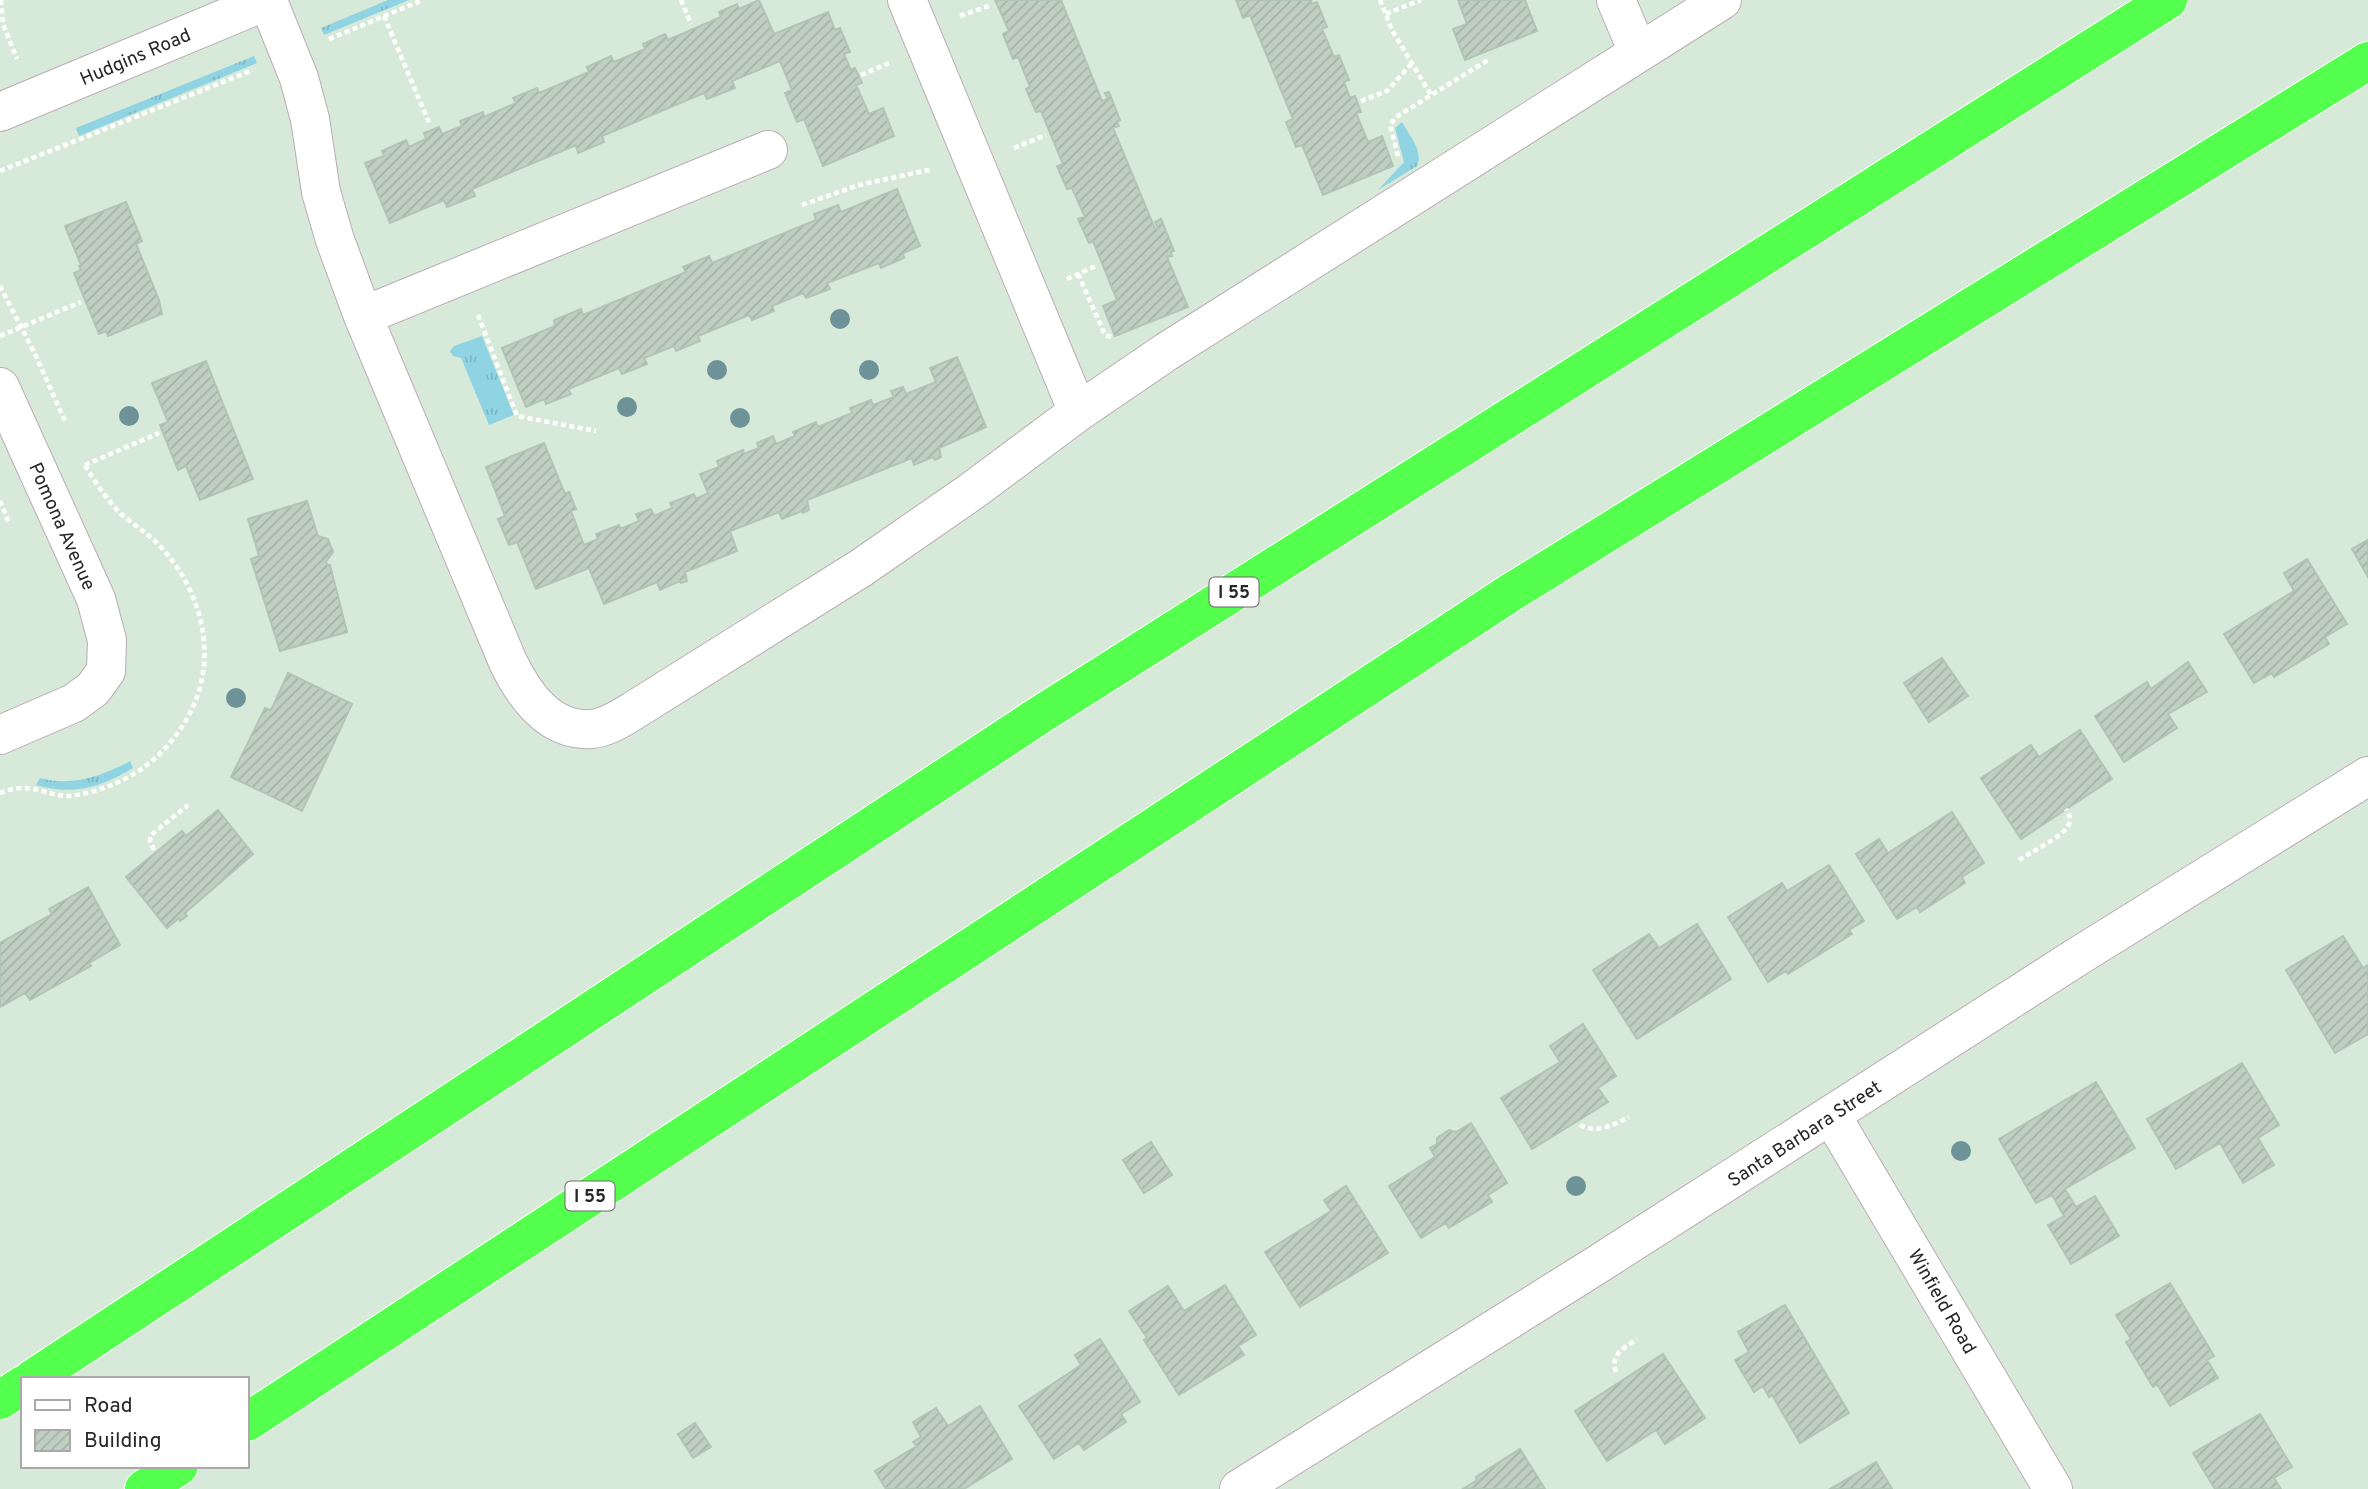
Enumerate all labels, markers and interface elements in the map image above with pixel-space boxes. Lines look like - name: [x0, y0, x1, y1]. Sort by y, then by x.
- street label: Hudgins Road: [77, 24, 195, 92]
- street label: Pomona Avenue: [22, 459, 100, 594]
- road number: I 55: [1210, 578, 1258, 606]
- street label: Santa Barbara Street: [1724, 1076, 1887, 1193]
- road number: I 55: [566, 1182, 614, 1210]
- street label: Winfield Road: [1902, 1245, 1981, 1359]
- legend: [21, 1377, 248, 1468]
- text: Road: [84, 1393, 133, 1420]
- text: Building: [84, 1428, 162, 1455]

